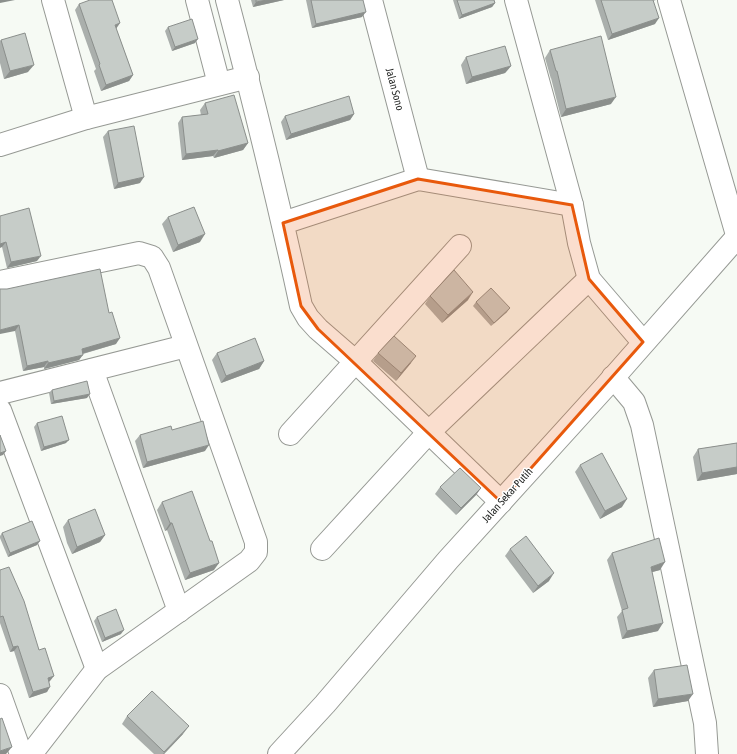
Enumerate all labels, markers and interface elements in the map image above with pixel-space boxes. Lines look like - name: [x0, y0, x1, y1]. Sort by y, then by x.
- street label: Jalan Sono: [384, 66, 406, 112]
- street label: Jalan Sekar Putih: [479, 465, 535, 525]

